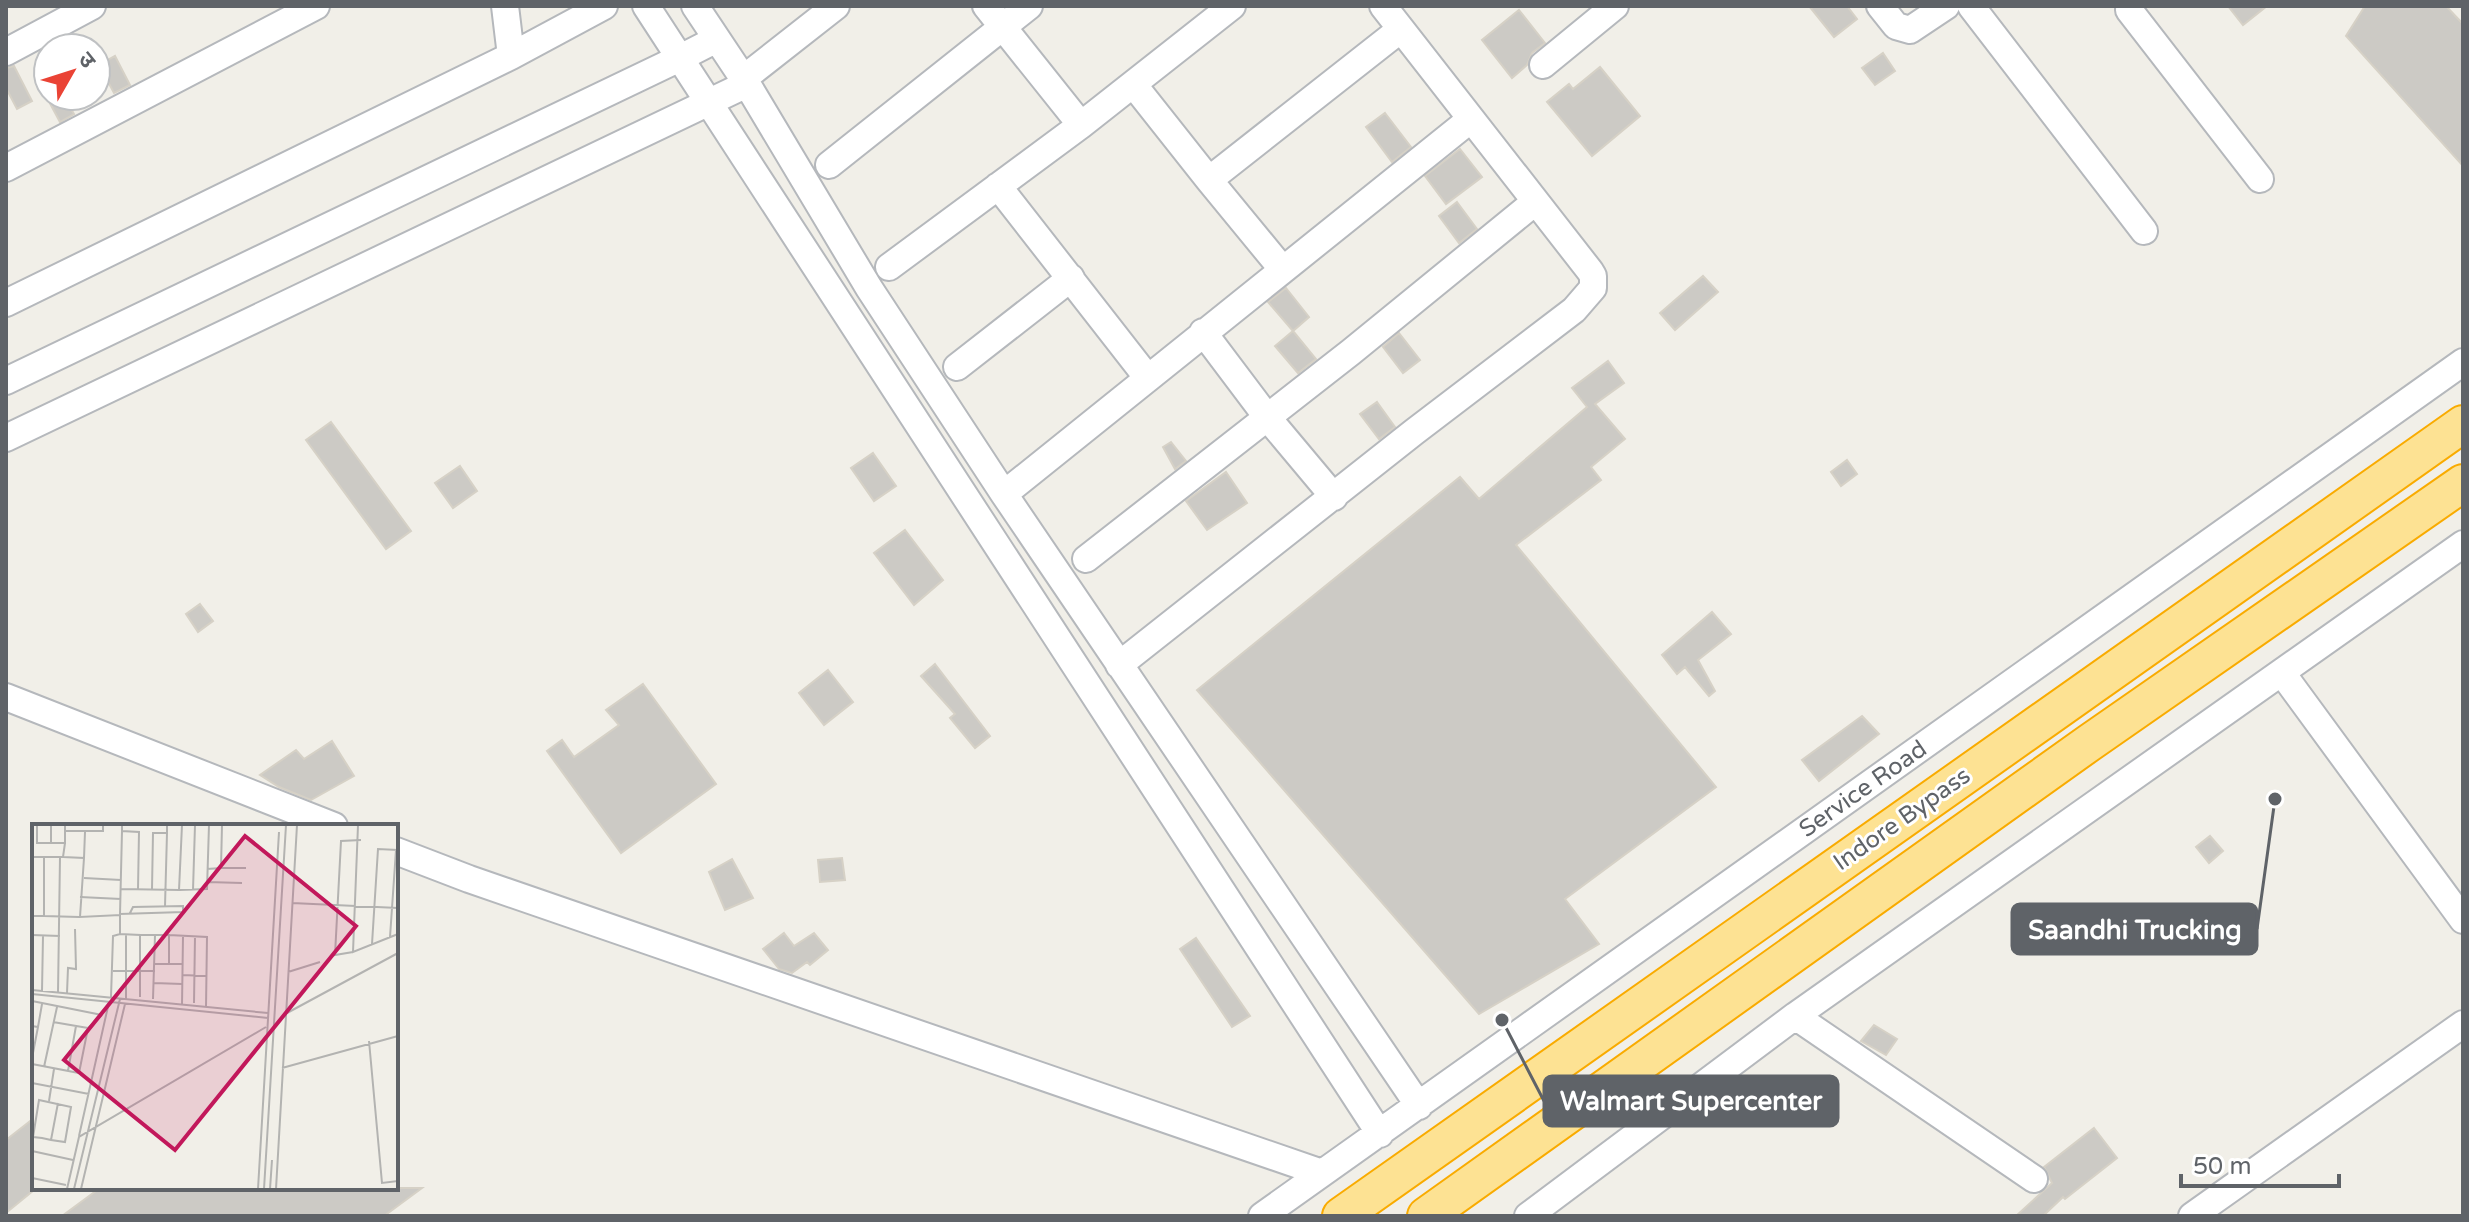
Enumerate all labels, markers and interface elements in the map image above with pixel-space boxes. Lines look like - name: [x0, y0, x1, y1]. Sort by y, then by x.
- north arrow: [32, 32, 112, 112]
- text: उ: [73, 47, 102, 74]
- street label: Service Road: [1794, 734, 1932, 844]
- street label: Indore Bypass: [1828, 761, 1976, 877]
- inset map: [32, 824, 398, 1190]
- callout: Saandhi Trucking: [2012, 904, 2257, 954]
- text: Saandhi Trucking: [2028, 915, 2242, 946]
- callout: Walmart Supercenter: [1544, 1076, 1838, 1126]
- text: Walmart Supercenter: [1560, 1086, 1823, 1117]
- scale bar: [2181, 1138, 2339, 1188]
- text: 50 m: [2193, 1152, 2251, 1181]

